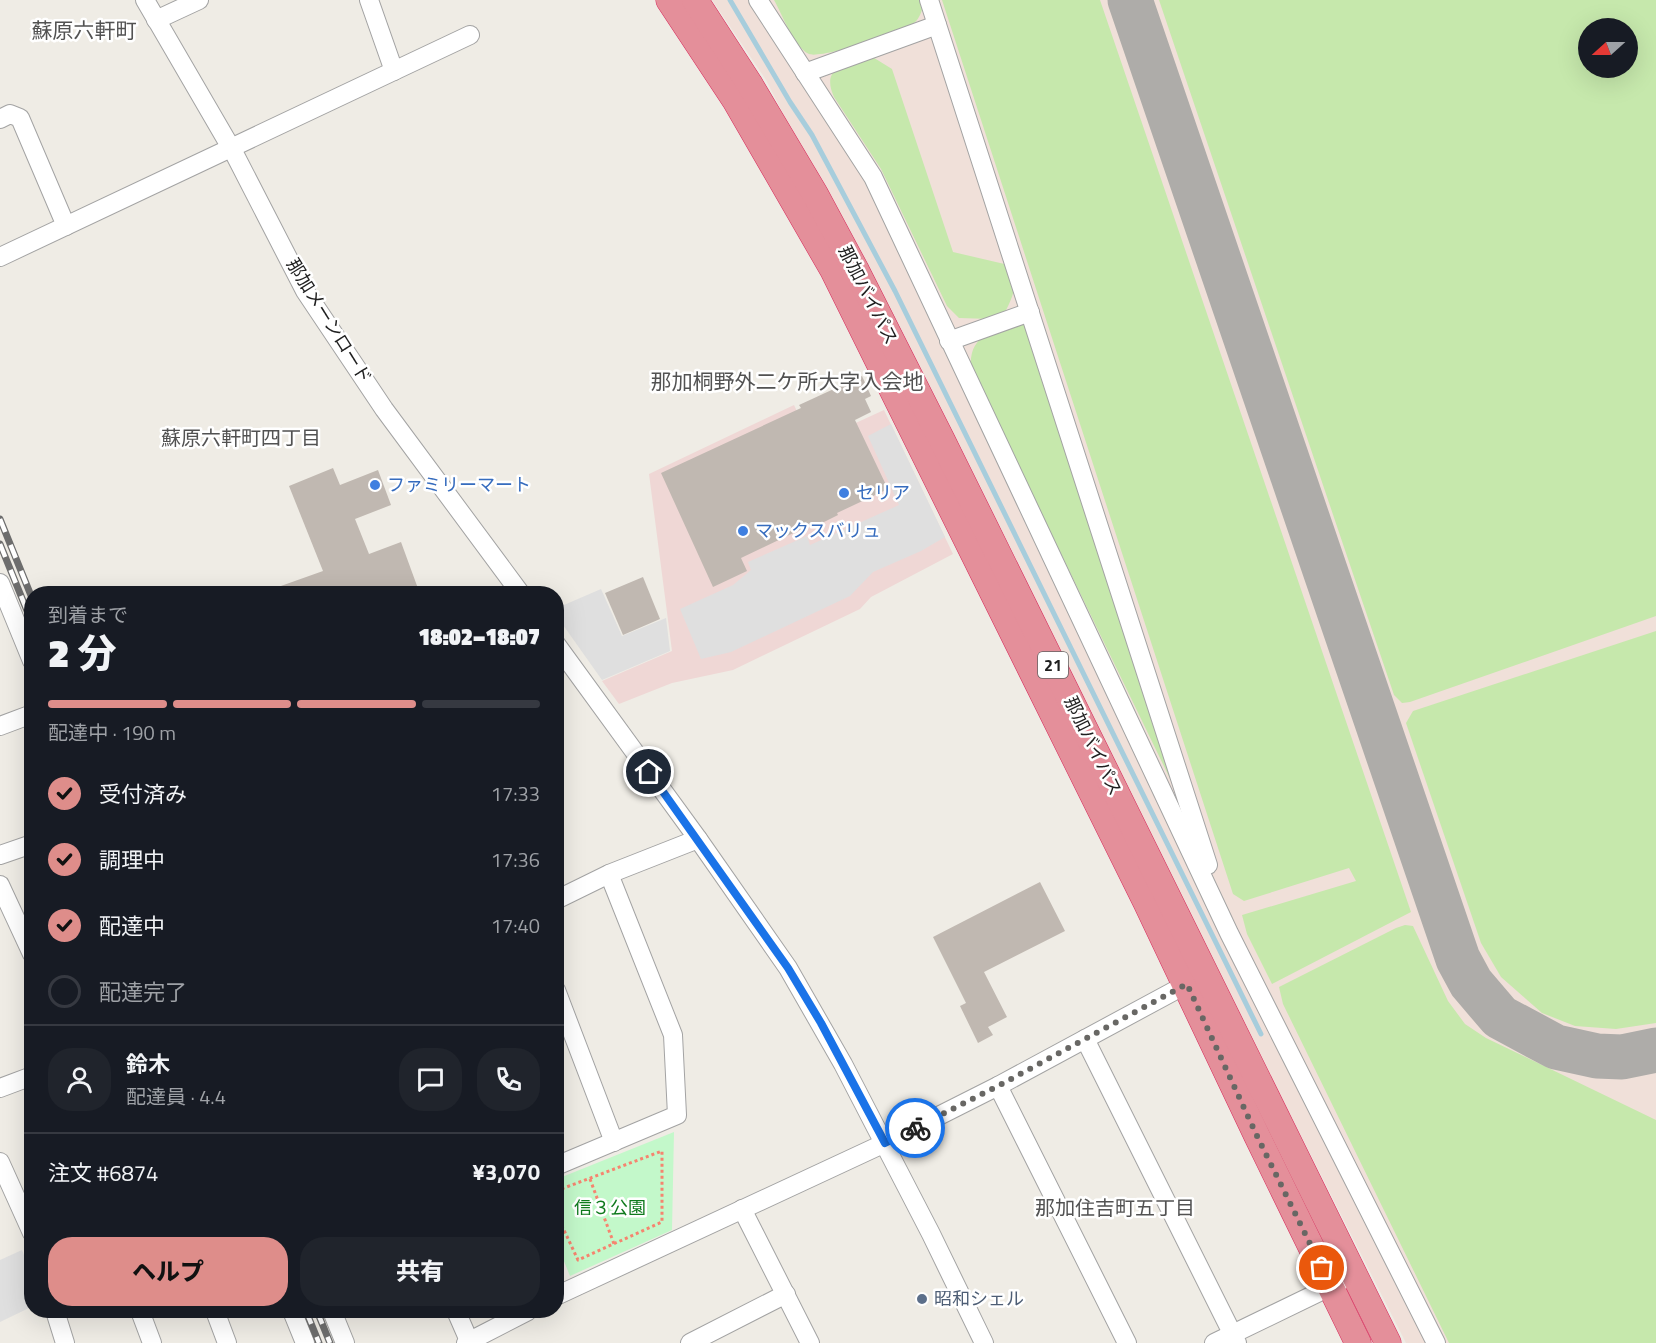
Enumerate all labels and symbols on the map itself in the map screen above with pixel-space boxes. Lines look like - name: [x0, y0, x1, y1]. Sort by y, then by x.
- district label: 蘇原六軒町: [32, 14, 137, 46]
- north arrow: [1578, 18, 1638, 78]
- street label: 那加バイパス: [832, 241, 905, 349]
- street label: 那加メーンロード: [280, 253, 379, 389]
- district label: 那加桐野外二ケ所大字入会地: [651, 365, 924, 397]
- district label: 蘇原六軒町四丁目: [161, 422, 321, 453]
- place label: ファミリーマート: [387, 471, 531, 498]
- marker: ファミリーマート: [368, 478, 382, 492]
- place label: セリア: [856, 479, 910, 506]
- marker: セリア: [837, 486, 851, 500]
- place label: マックスバリュ: [755, 517, 880, 544]
- marker: マックスバリュ: [736, 524, 750, 538]
- road number: 21: [1038, 652, 1068, 678]
- street label: 那加バイパス: [1058, 691, 1129, 800]
- pin: [623, 746, 674, 797]
- courier: [885, 1098, 945, 1158]
- district label: 那加住吉町五丁目: [1035, 1192, 1195, 1223]
- park label: 信３公園: [574, 1194, 646, 1221]
- pin: [1296, 1242, 1347, 1293]
- place label: 昭和シェル: [934, 1285, 1024, 1312]
- marker: 昭和シェル: [915, 1292, 929, 1306]

